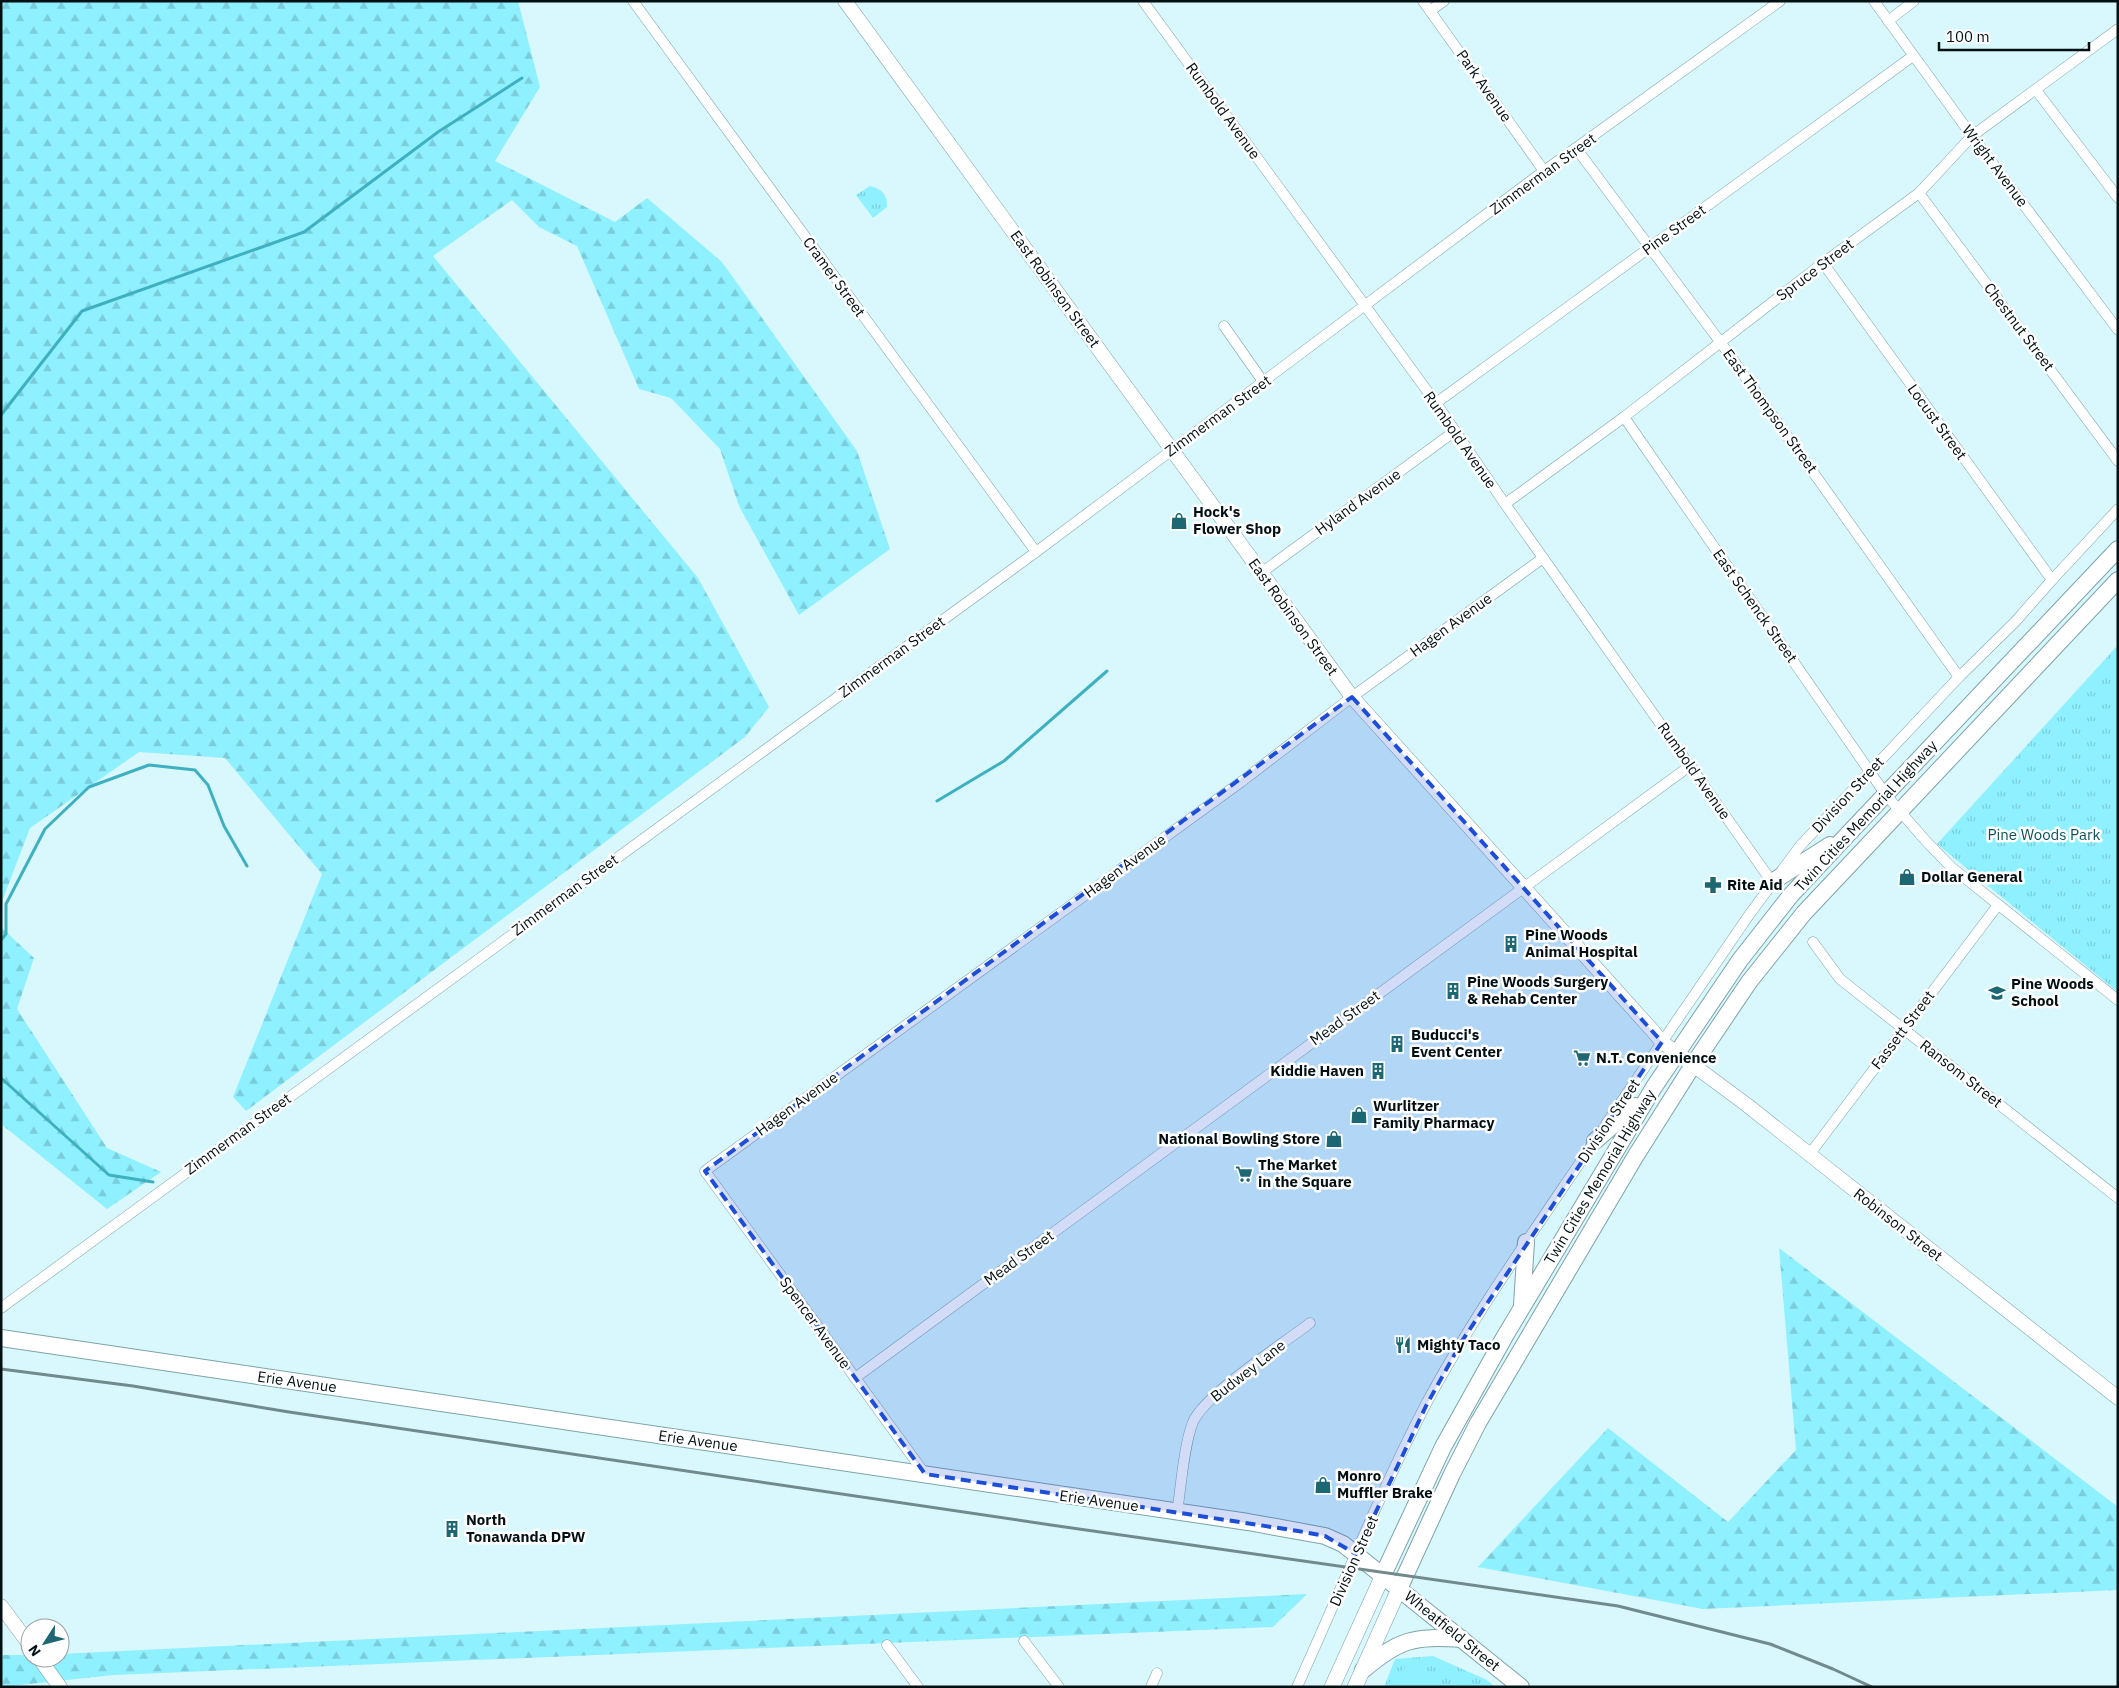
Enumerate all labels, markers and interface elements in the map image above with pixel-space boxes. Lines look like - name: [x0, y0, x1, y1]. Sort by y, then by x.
- scale bar: [1939, 20, 2089, 52]
- text: 100 m: [1946, 27, 1990, 46]
- street label: Park Avenue: [1453, 46, 1516, 126]
- street label: Rumbold Avenue: [1182, 59, 1265, 163]
- street label: Wright Avenue: [1958, 121, 2032, 210]
- street label: Zimmerman Street: [1486, 129, 1600, 219]
- street label: Pine Street: [1638, 200, 1709, 259]
- street label: East Robinson Street: [1006, 226, 1104, 351]
- street label: Cramer Street: [799, 233, 870, 320]
- street label: Spruce Street: [1772, 234, 1857, 305]
- street label: Chestnut Street: [1980, 279, 2059, 375]
- street label: East Thompson Street: [1719, 345, 1822, 477]
- street label: Zimmerman Street: [1161, 371, 1275, 461]
- street label: Locust Street: [1904, 380, 1971, 463]
- street label: Rumbold Avenue: [1420, 387, 1501, 492]
- street label: Hyland Avenue: [1311, 464, 1404, 539]
- place label: Hock's Flower Shop: [1193, 502, 1281, 538]
- shop icon: Hock's Flower Shop: [1169, 511, 1189, 531]
- street label: East Schenck Street: [1709, 545, 1802, 666]
- street label: East Robinson Street: [1244, 554, 1342, 679]
- street label: Hagen Avenue: [1406, 588, 1495, 661]
- street label: Zimmerman Street: [835, 612, 949, 702]
- street label: Rumbold Avenue: [1654, 718, 1735, 823]
- street label: Twin Cities Memorial Highway: [1790, 735, 1941, 896]
- street label: Division Street: [1807, 752, 1888, 837]
- park label: Pine Woods Park: [1988, 825, 2101, 844]
- street label: Hagen Avenue: [1080, 829, 1169, 902]
- street label: Zimmerman Street: [508, 850, 622, 940]
- shop icon: Dollar General: [1897, 867, 1917, 887]
- place label: Dollar General: [1921, 867, 2023, 886]
- pharmacy icon: Rite Aid: [1703, 875, 1723, 895]
- place label: Rite Aid: [1727, 875, 1783, 894]
- place label: Pine Woods Animal Hospital: [1525, 925, 1638, 961]
- building icon: Pine Woods Animal Hospital: [1501, 934, 1521, 954]
- place label: Pine Woods Surgery & Rehab Center: [1467, 972, 1608, 1008]
- place label: Pine Woods School: [2011, 974, 2094, 1010]
- building icon: Pine Woods Surgery & Rehab Center: [1443, 981, 1463, 1001]
- school or university icon: Pine Woods School: [1987, 983, 2007, 1003]
- street label: Mead Street: [1306, 986, 1383, 1049]
- street label: Fassett Street: [1867, 987, 1938, 1073]
- place label: Buducci's Event Center: [1411, 1025, 1502, 1061]
- building icon: Buducci's Event Center: [1387, 1034, 1407, 1054]
- street label: Ransom Street: [1916, 1036, 2006, 1112]
- supermarket icon: N.T. Convenience: [1572, 1048, 1592, 1068]
- place label: N.T. Convenience: [1596, 1048, 1717, 1067]
- place label: Kiddie Haven: [1270, 1061, 1364, 1080]
- building icon: Kiddie Haven: [1368, 1061, 1388, 1081]
- street label: Hagen Avenue: [752, 1067, 841, 1140]
- street label: Division Street: [1573, 1075, 1644, 1166]
- street label: Twin Cities Memorial Highway: [1540, 1085, 1660, 1268]
- street label: Zimmerman Street: [181, 1089, 295, 1179]
- place label: Wurlitzer Family Pharmacy: [1373, 1096, 1495, 1132]
- shop icon: Wurlitzer Family Pharmacy: [1349, 1105, 1369, 1125]
- place label: National Bowling Store: [1158, 1129, 1320, 1148]
- shop icon: National Bowling Store: [1324, 1129, 1344, 1149]
- place label: The Market in the Square: [1258, 1155, 1352, 1191]
- supermarket icon: The Market in the Square: [1234, 1164, 1254, 1184]
- street label: Robinson Street: [1850, 1184, 1947, 1265]
- street label: Mead Street: [980, 1226, 1057, 1289]
- street label: Spencer Avenue: [776, 1273, 855, 1372]
- street label: Budwey Lane: [1206, 1335, 1289, 1406]
- restaurant icon: Mighty Taco: [1393, 1335, 1413, 1355]
- place label: Mighty Taco: [1417, 1335, 1500, 1354]
- street label: Erie Avenue: [256, 1367, 338, 1396]
- street label: Erie Avenue: [657, 1426, 739, 1455]
- place label: Monro Muffler Brake: [1337, 1466, 1433, 1502]
- shop icon: Monro Muffler Brake: [1313, 1475, 1333, 1495]
- street label: Erie Avenue: [1058, 1486, 1140, 1515]
- place label: North Tonawanda DPW: [466, 1510, 586, 1546]
- street label: Division Street: [1325, 1512, 1382, 1609]
- building icon: North Tonawanda DPW: [442, 1519, 462, 1539]
- street label: Wheatfield Street: [1401, 1586, 1504, 1675]
- north arrow: [20, 1618, 70, 1668]
- text: N: [24, 1641, 45, 1660]

